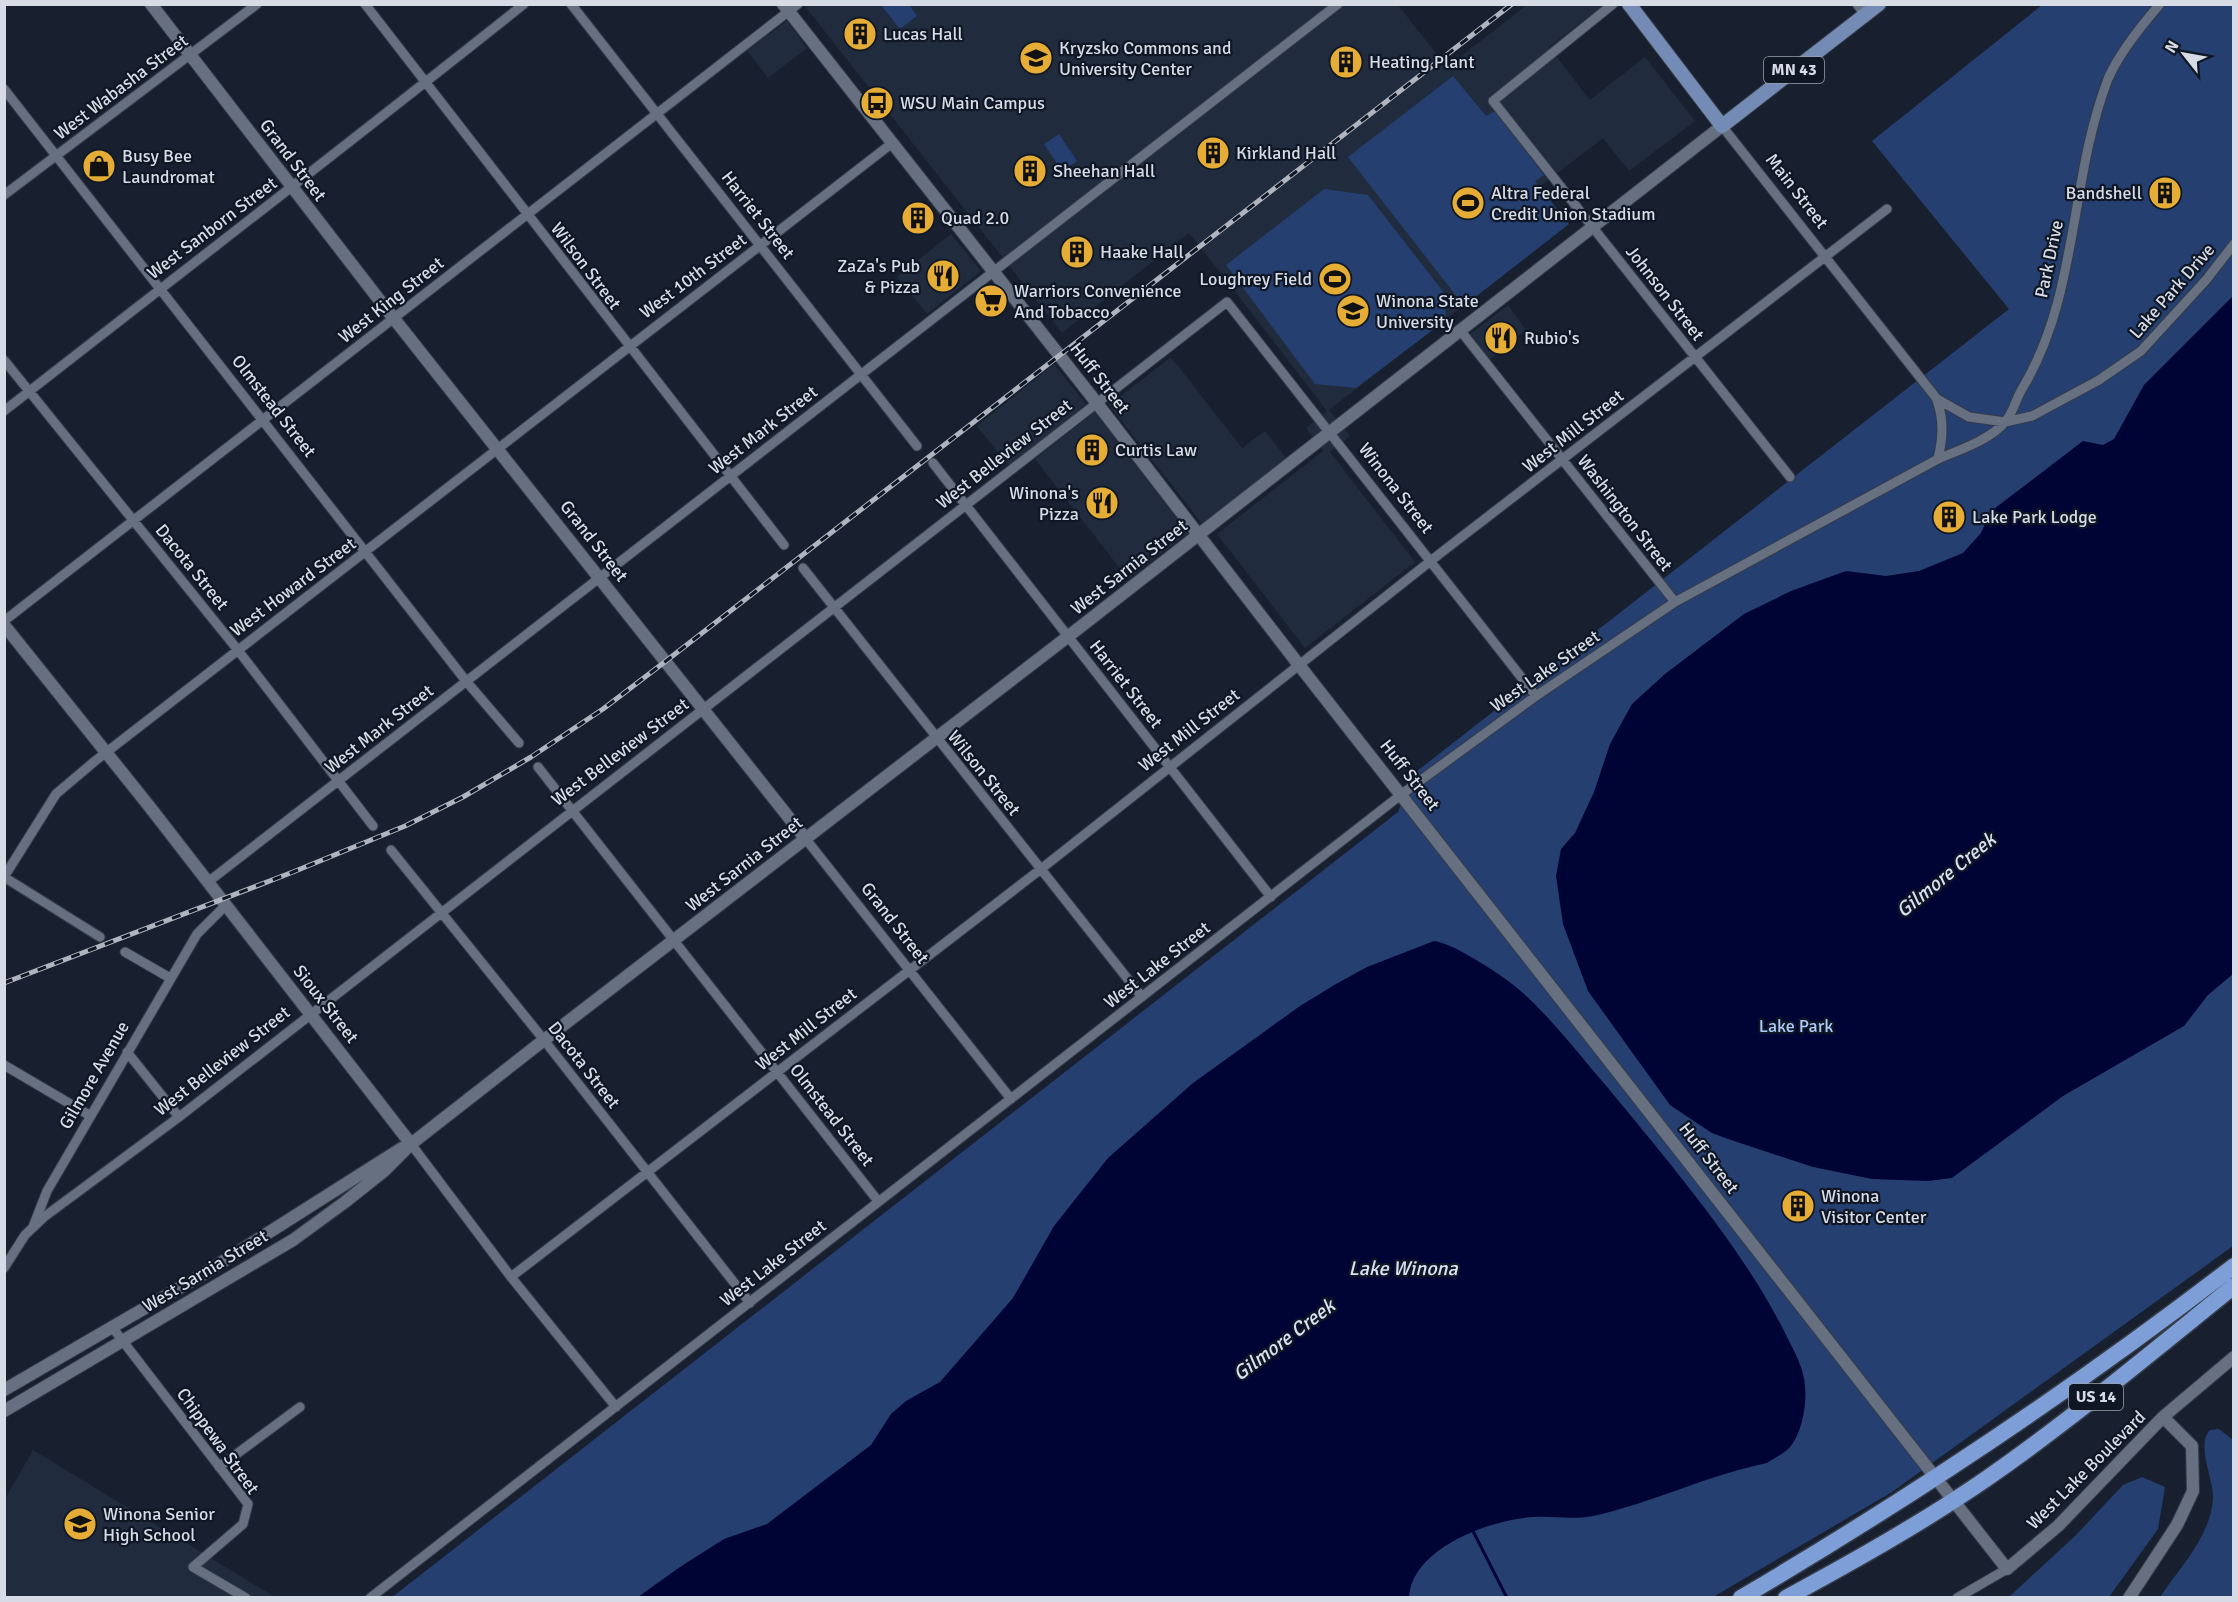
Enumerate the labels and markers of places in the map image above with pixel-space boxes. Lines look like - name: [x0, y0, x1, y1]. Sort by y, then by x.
- building icon: Lucas Hall: [842, 16, 878, 52]
- place label: Lucas Hall: [883, 23, 963, 45]
- place label: Kryzsko Commons and University Center: [1059, 37, 1231, 80]
- school or university icon: Kryzsko Commons and University Center: [1018, 40, 1054, 76]
- building icon: Heating Plant: [1328, 44, 1364, 80]
- place label: Heating Plant: [1369, 51, 1474, 73]
- bus stop icon: WSU Main Campus: [859, 85, 895, 121]
- place label: WSU Main Campus: [900, 92, 1045, 114]
- building icon: Kirkland Hall: [1195, 135, 1231, 171]
- place label: Kirkland Hall: [1236, 142, 1336, 164]
- place label: Busy Bee Laundromat: [122, 145, 215, 188]
- shop icon: Busy Bee Laundromat: [81, 148, 117, 184]
- building icon: Sheehan Hall: [1012, 153, 1048, 189]
- place label: Sheehan Hall: [1053, 160, 1155, 182]
- building icon: Bandshell: [2147, 175, 2183, 211]
- place label: Altra Federal Credit Union Stadium: [1491, 182, 1656, 225]
- place label: Bandshell: [2066, 182, 2142, 204]
- sports icon: Altra Federal Credit Union Stadium: [1450, 185, 1486, 221]
- building icon: Quad 2.0: [900, 200, 936, 236]
- place label: Quad 2.0: [941, 207, 1009, 229]
- building icon: Haake Hall: [1059, 234, 1095, 270]
- place label: Haake Hall: [1100, 241, 1184, 263]
- place label: ZaZa's Pub & Pizza: [837, 255, 920, 298]
- restaurant icon: ZaZa's Pub & Pizza: [925, 258, 961, 294]
- sports icon: Loughrey Field: [1317, 261, 1353, 297]
- place label: Loughrey Field: [1199, 268, 1312, 290]
- place label: Warriors Convenience And Tobacco: [1014, 280, 1182, 323]
- supermarket icon: Warriors Convenience And Tobacco: [973, 283, 1009, 319]
- place label: Winona State University: [1376, 290, 1479, 333]
- school or university icon: Winona State University: [1335, 293, 1371, 329]
- restaurant icon: Rubio's: [1483, 320, 1519, 356]
- place label: Rubio's: [1524, 327, 1580, 349]
- building icon: Curtis Law: [1074, 432, 1110, 468]
- place label: Curtis Law: [1115, 439, 1197, 461]
- place label: Winona's Pizza: [1009, 482, 1079, 525]
- restaurant icon: Winona's Pizza: [1084, 485, 1120, 521]
- building icon: Lake Park Lodge: [1931, 499, 1967, 535]
- place label: Lake Park Lodge: [1972, 506, 2097, 528]
- place label: Winona Visitor Center: [1821, 1185, 1927, 1228]
- building icon: Winona Visitor Center: [1780, 1188, 1816, 1224]
- place label: Winona Senior High School: [103, 1503, 215, 1546]
- school or university icon: Winona Senior High School: [62, 1506, 98, 1542]

